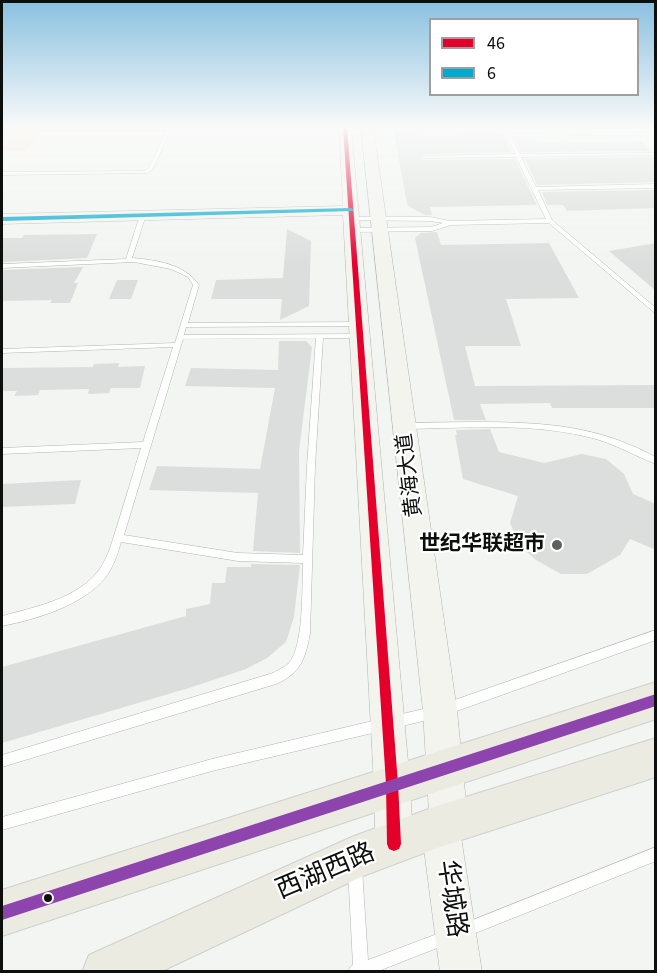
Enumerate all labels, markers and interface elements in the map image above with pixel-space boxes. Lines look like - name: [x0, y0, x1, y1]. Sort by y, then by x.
- legend: [429, 18, 639, 96]
- text: 46: [487, 31, 505, 56]
- text: 6: [487, 61, 496, 86]
- street label: 黄海大道: [393, 432, 429, 518]
- place label: 世纪华联超市: [419, 532, 545, 558]
- marker: 世纪华联超市: [550, 538, 564, 552]
- street label: 西湖西路: [272, 838, 380, 908]
- street label: 华城路: [429, 858, 471, 940]
- unlabelled marker: [42, 892, 54, 904]

